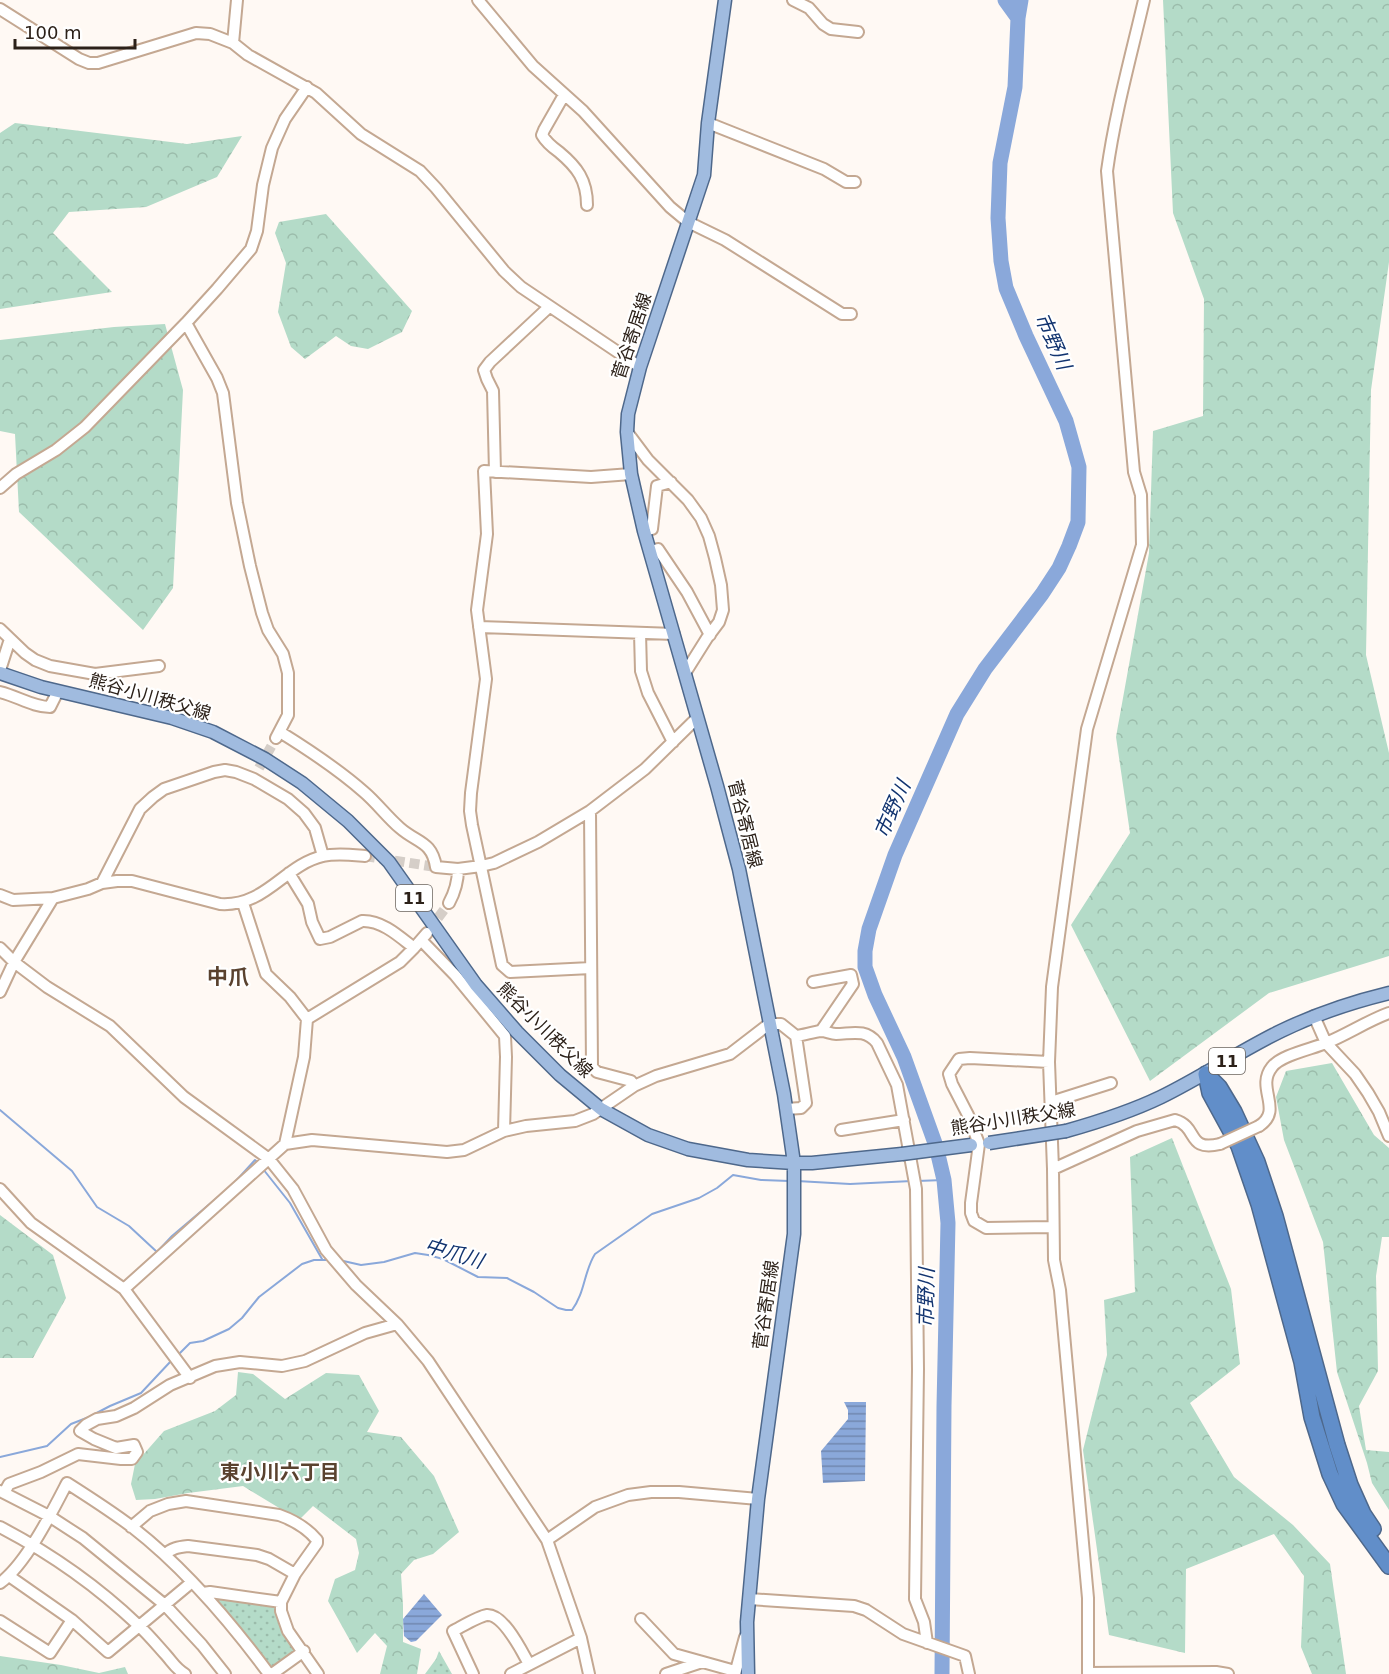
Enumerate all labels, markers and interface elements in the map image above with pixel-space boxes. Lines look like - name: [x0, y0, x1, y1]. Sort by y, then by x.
- scale bar: [15, 12, 135, 50]
- text: 100 m: [24, 22, 82, 43]
- street label: 菅谷寄居線: [608, 290, 655, 382]
- water label: 市野川: [1030, 309, 1077, 375]
- street label: 熊谷小川秩父線: [87, 669, 214, 724]
- water label: 市野川: [869, 775, 916, 841]
- street label: 菅谷寄居線: [724, 778, 767, 870]
- road number: 11: [396, 885, 432, 911]
- district label: 中爪: [207, 965, 249, 989]
- street label: 熊谷小川秩父線: [493, 978, 597, 1082]
- road number: 11: [1209, 1048, 1245, 1074]
- street label: 熊谷小川秩父線: [949, 1098, 1077, 1139]
- water label: 中爪川: [422, 1233, 488, 1274]
- street label: 菅谷寄居線: [749, 1259, 782, 1351]
- water label: 市野川: [913, 1266, 939, 1328]
- district label: 東小川六丁目: [220, 1460, 340, 1484]

